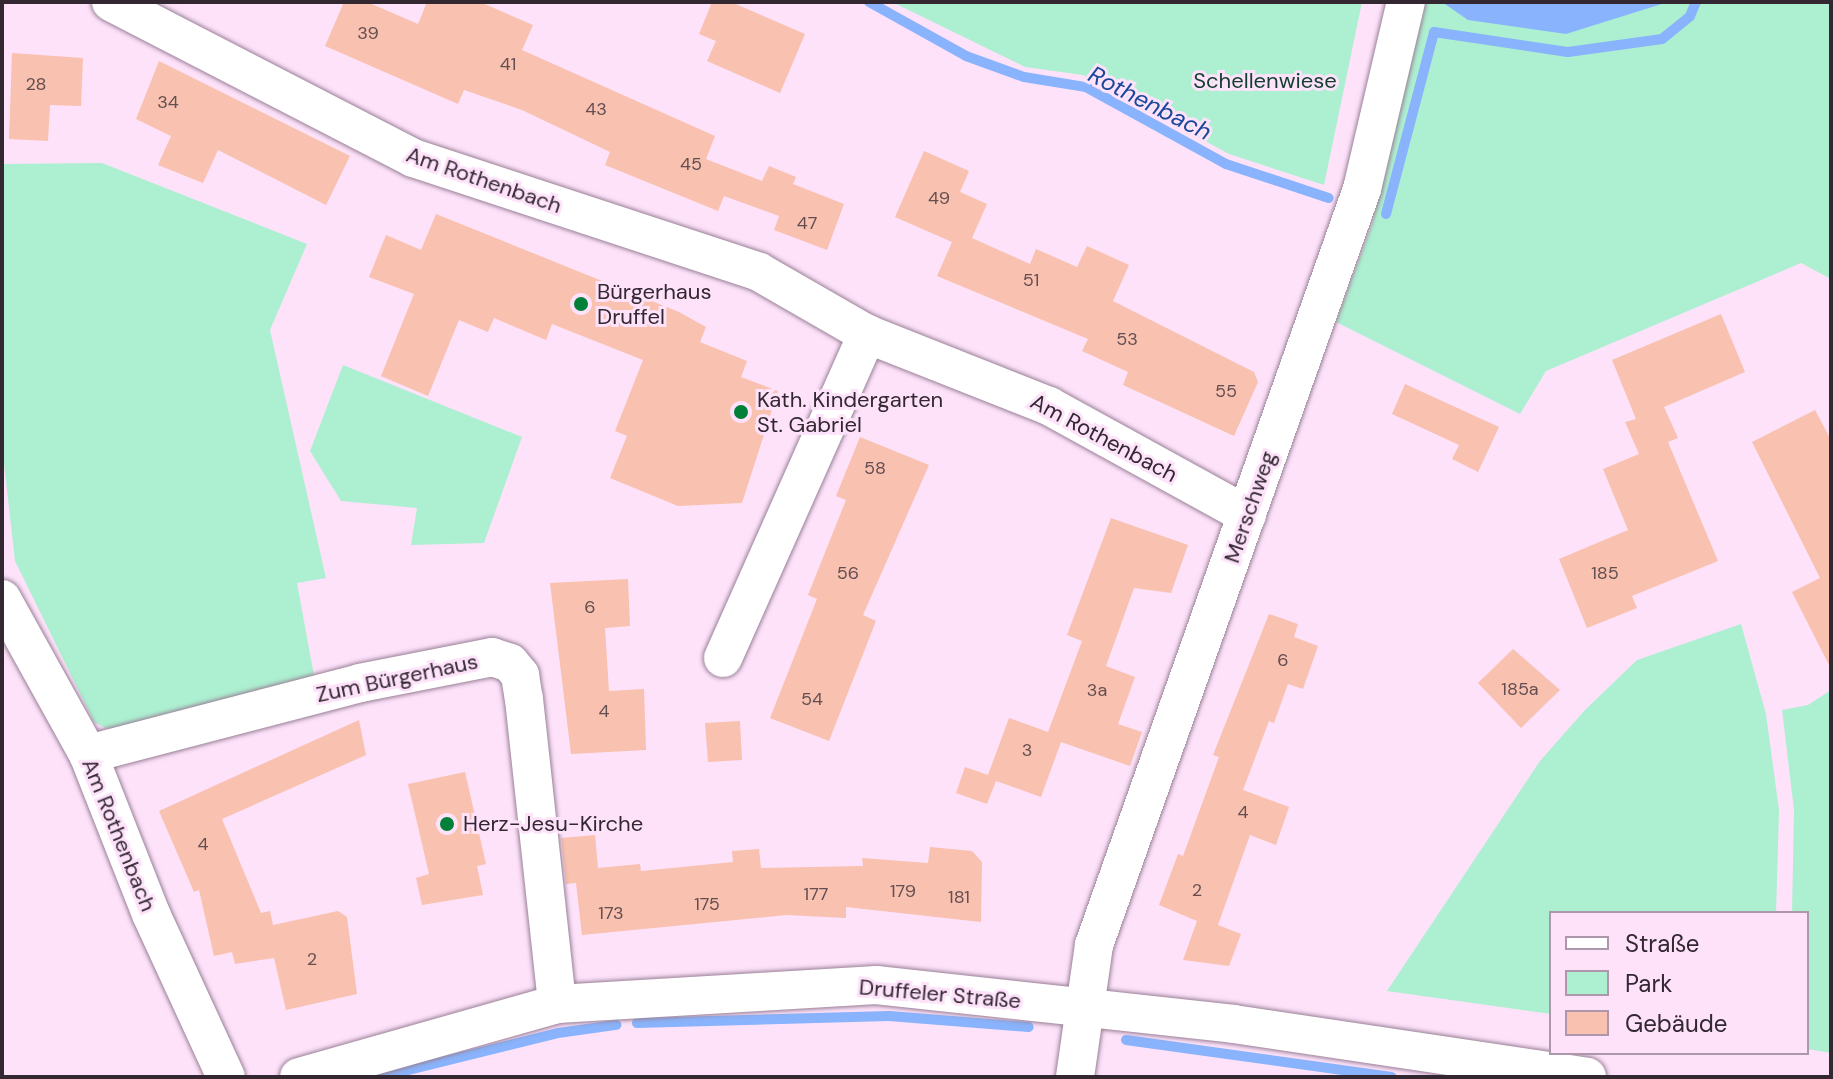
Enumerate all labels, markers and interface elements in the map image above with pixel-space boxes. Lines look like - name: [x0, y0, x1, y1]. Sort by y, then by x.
- house number: 39: [357, 22, 379, 44]
- house number: 41: [500, 53, 516, 75]
- water label: Rothenbach: [1084, 60, 1216, 146]
- park label: Schellenwiese: [1193, 68, 1337, 94]
- house number: 28: [25, 73, 47, 95]
- house number: 34: [157, 91, 179, 113]
- house number: 43: [585, 98, 607, 120]
- street label: Am Rothenbach: [403, 141, 565, 219]
- house number: 45: [680, 153, 702, 175]
- house number: 49: [928, 187, 950, 209]
- house number: 47: [797, 212, 817, 234]
- house number: 51: [1023, 269, 1039, 291]
- place label: Bürgerhaus Druffel: [597, 278, 711, 330]
- marker: Bürgerhaus Druffel: [572, 295, 590, 313]
- house number: 53: [1116, 328, 1138, 350]
- house number: 55: [1215, 380, 1237, 402]
- place label: Kath. Kindergarten St. Gabriel: [757, 386, 943, 438]
- street label: Am Rothenbach: [1026, 388, 1182, 488]
- marker: Kath. Kindergarten St. Gabriel: [732, 403, 750, 421]
- street label: Merschweg: [1219, 448, 1281, 566]
- house number: 58: [864, 457, 886, 479]
- house number: 56: [837, 562, 859, 584]
- house number: 185: [1591, 562, 1619, 584]
- house number: 6: [584, 596, 596, 618]
- street label: Zum Bürgerhaus: [314, 648, 480, 708]
- house number: 6: [1277, 649, 1289, 671]
- house number: 185a: [1501, 678, 1539, 700]
- house number: 3a: [1087, 679, 1107, 701]
- house number: 54: [801, 688, 823, 710]
- house number: 4: [599, 700, 609, 722]
- house number: 3: [1022, 739, 1032, 761]
- street label: Am Rothenbach: [76, 755, 162, 915]
- house number: 4: [1238, 801, 1248, 823]
- place label: Herz-Jesu-Kirche: [463, 811, 643, 837]
- marker: Herz-Jesu-Kirche: [438, 815, 456, 833]
- house number: 4: [198, 833, 208, 855]
- house number: 2: [1192, 879, 1202, 901]
- house number: 179: [890, 880, 916, 902]
- house number: 177: [804, 883, 828, 905]
- house number: 181: [948, 886, 970, 908]
- house number: 175: [694, 893, 720, 915]
- house number: 173: [598, 902, 624, 924]
- legend: [1549, 911, 1809, 1055]
- text: Straße: [1625, 928, 1699, 959]
- house number: 2: [307, 948, 317, 970]
- text: Park: [1625, 968, 1672, 999]
- street label: Druffeler Straße: [858, 974, 1022, 1014]
- text: Gebäude: [1625, 1008, 1727, 1039]

